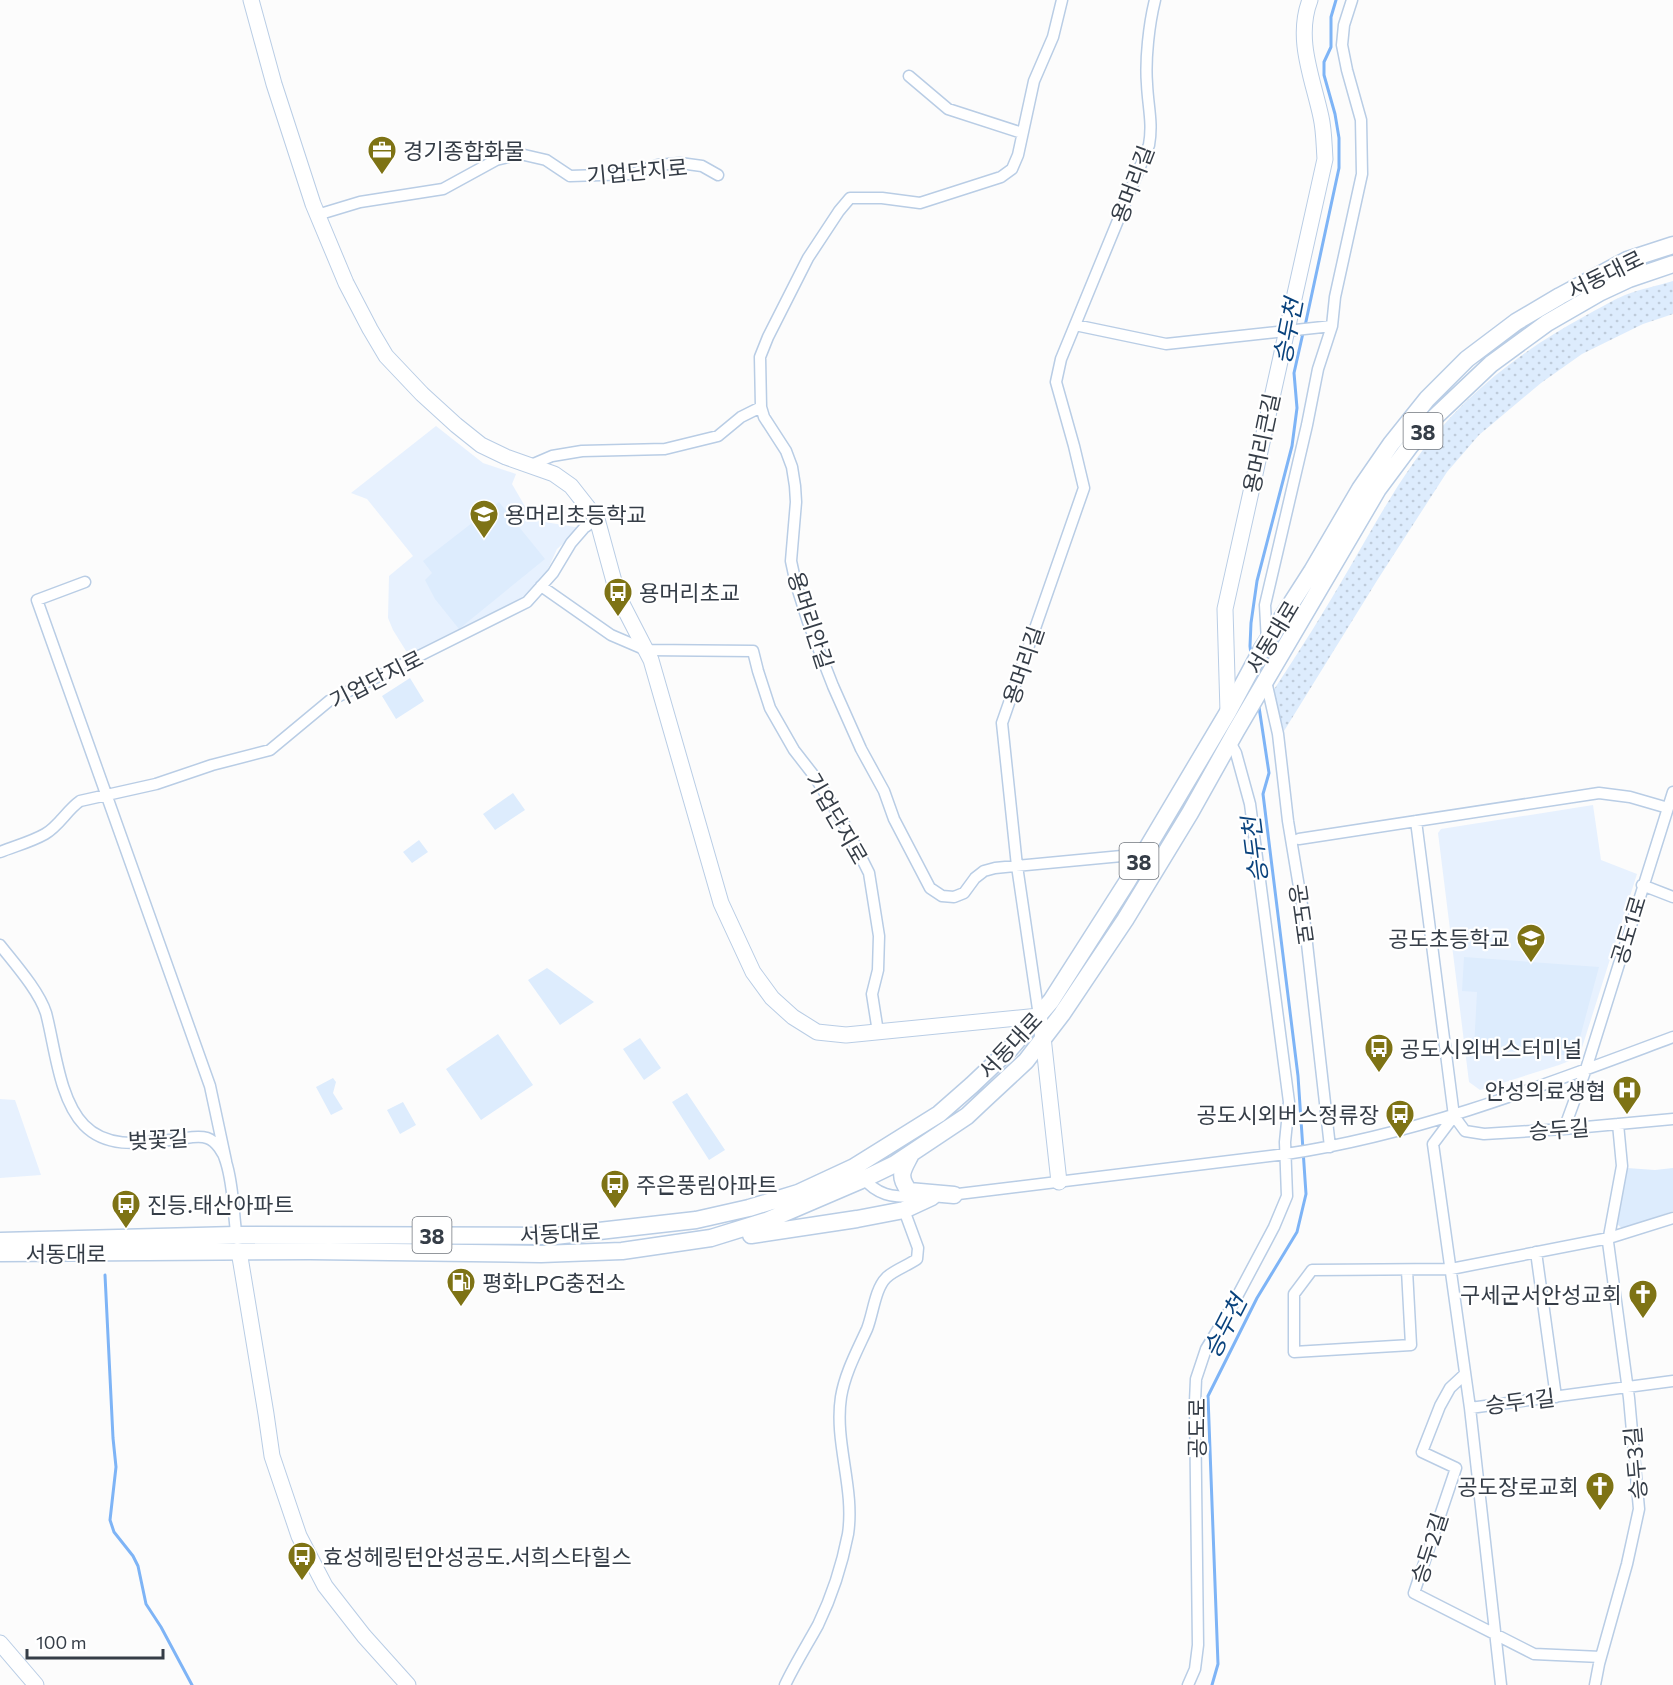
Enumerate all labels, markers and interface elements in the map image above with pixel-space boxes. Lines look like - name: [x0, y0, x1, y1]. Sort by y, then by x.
- office icon: 경기종합화물: [366, 134, 398, 176]
- place label: 경기종합화물: [403, 137, 524, 164]
- street label: 용머리길: [1105, 141, 1159, 227]
- street label: 기업단지로: [585, 153, 689, 189]
- street label: 서동대로: [1563, 244, 1647, 304]
- water label: 승두천: [1266, 293, 1308, 366]
- street label: 용머리큰길: [1237, 391, 1285, 495]
- road number: 38: [1404, 413, 1442, 449]
- school or university icon: 용머리초등학교: [468, 498, 500, 540]
- place label: 용머리초등학교: [505, 501, 647, 528]
- street label: 용머리안길: [783, 568, 839, 672]
- bus stop icon: 용머리초교: [602, 576, 634, 618]
- place label: 용머리초교: [639, 579, 740, 606]
- street label: 서동대로: [1240, 595, 1304, 679]
- street label: 용머리길: [997, 622, 1049, 708]
- street label: 기업단지로: [325, 644, 427, 714]
- street label: 기업단지로: [800, 767, 874, 869]
- water label: 승두천: [1235, 812, 1272, 885]
- road number: 38: [1120, 843, 1158, 879]
- street label: 공도로: [1284, 882, 1320, 946]
- street label: 공도1로: [1605, 893, 1651, 967]
- school or university icon: 공도초등학교: [1515, 922, 1547, 964]
- place label: 공도초등학교: [1389, 925, 1510, 952]
- street label: 서동대로: [973, 1006, 1047, 1084]
- bus stop icon: 공도시외버스터미널: [1363, 1032, 1395, 1074]
- place label: 공도시외버스터미널: [1400, 1035, 1582, 1062]
- hospital icon: 안성의료생협: [1611, 1074, 1643, 1116]
- place label: 안성의료생협: [1485, 1077, 1606, 1104]
- bus stop icon: 공도시외버스정류장: [1384, 1098, 1416, 1140]
- place label: 공도시외버스정류장: [1197, 1101, 1379, 1128]
- street label: 승두길: [1528, 1113, 1590, 1145]
- street label: 벚꽃길: [127, 1124, 189, 1154]
- bus stop icon: 주은풍림아파트: [599, 1168, 631, 1210]
- place label: 주은풍림아파트: [636, 1171, 778, 1198]
- bus stop icon: 진등.태산아파트: [110, 1188, 142, 1230]
- place label: 진등.태산아파트: [147, 1191, 294, 1218]
- road number: 38: [412, 1217, 452, 1253]
- street label: 서동대로: [519, 1217, 601, 1249]
- street label: 서동대로: [26, 1240, 106, 1267]
- fuel station icon: 평화LPG충전소: [445, 1266, 477, 1308]
- place label: 평화LPG충전소: [482, 1269, 626, 1296]
- church icon: 구세군서안성교회: [1627, 1278, 1659, 1320]
- place label: 구세군서안성교회: [1460, 1281, 1622, 1308]
- water label: 승두천: [1196, 1287, 1253, 1362]
- street label: 승두1길: [1484, 1383, 1556, 1419]
- street label: 공도로: [1183, 1398, 1210, 1458]
- street label: 승두3길: [1618, 1425, 1652, 1501]
- church icon: 공도장로교회: [1584, 1470, 1616, 1512]
- place label: 공도장로교회: [1458, 1473, 1579, 1500]
- street label: 승두2길: [1405, 1509, 1453, 1587]
- bus stop icon: 효성헤링턴안성공도.서희스타힐스: [286, 1540, 318, 1582]
- place label: 효성헤링턴안성공도.서희스타힐스: [323, 1543, 632, 1570]
- scale bar: [27, 1622, 164, 1660]
- text: 100 m: [36, 1631, 86, 1653]

